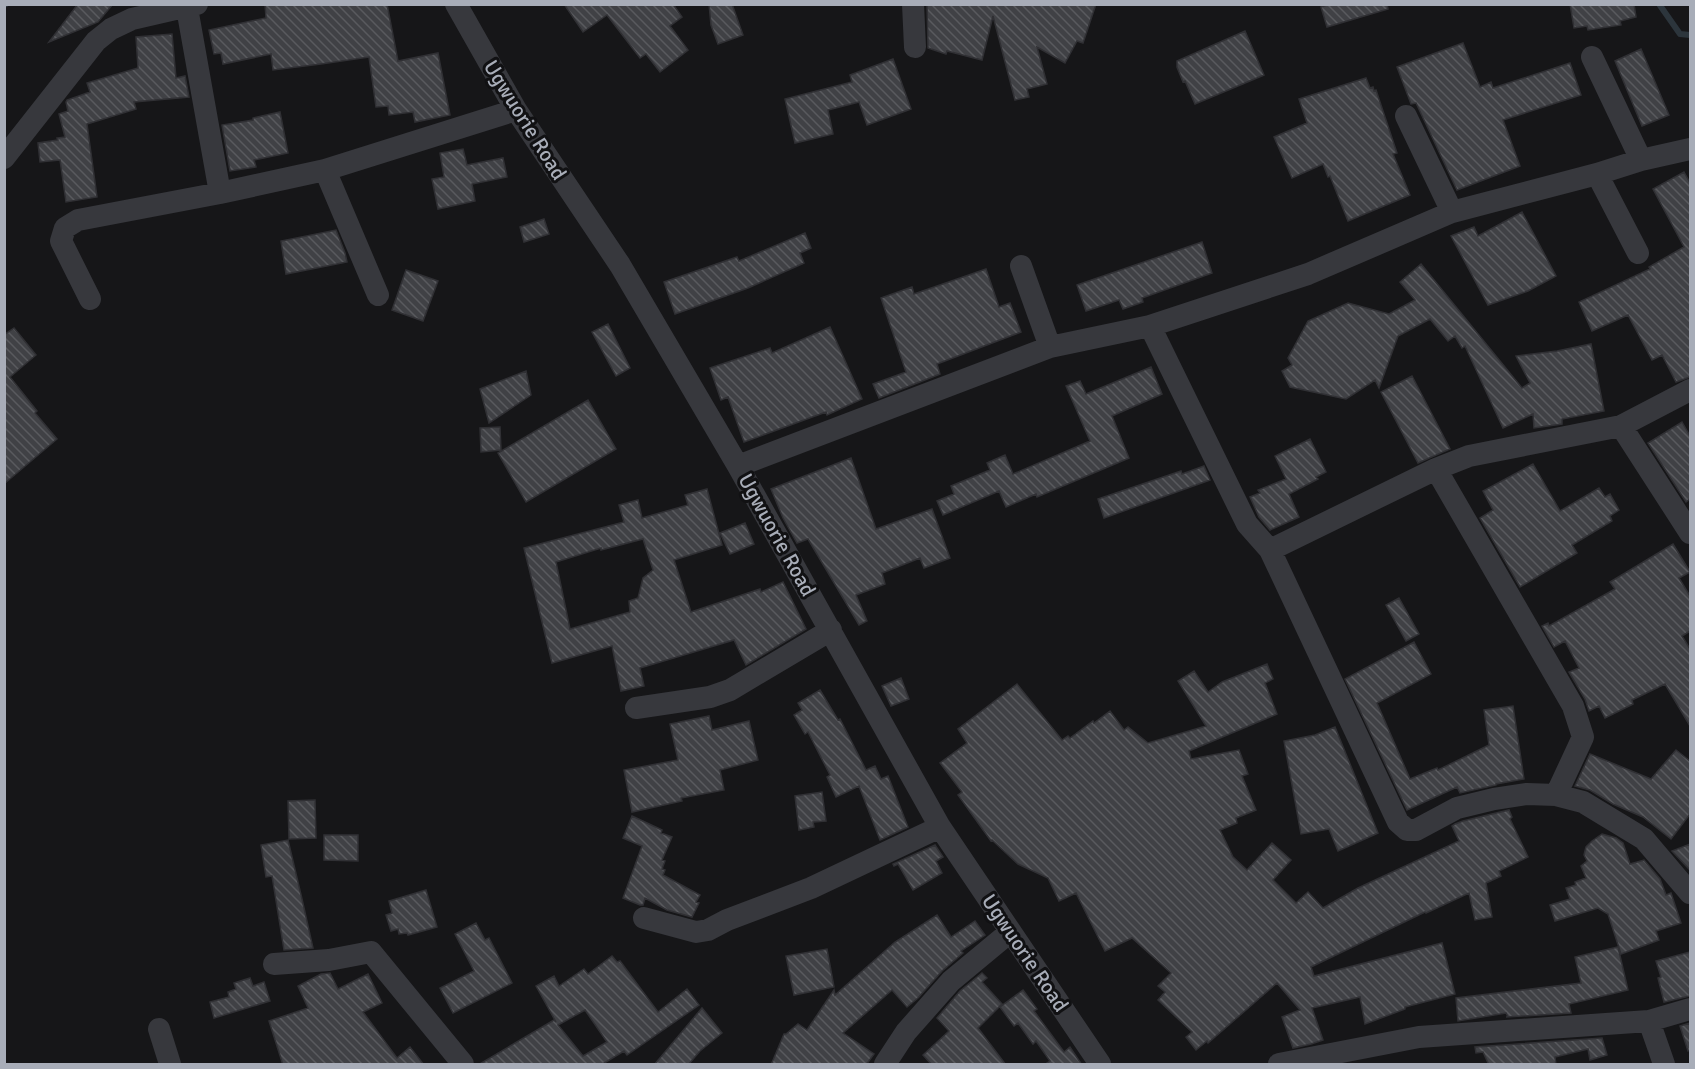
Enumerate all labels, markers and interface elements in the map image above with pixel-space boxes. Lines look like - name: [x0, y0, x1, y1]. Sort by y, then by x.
- street label: Ugwuorie Road: [478, 55, 572, 185]
- street label: Ugwuorie Road: [733, 469, 821, 601]
- street label: Ugwuorie Road: [976, 889, 1074, 1017]

